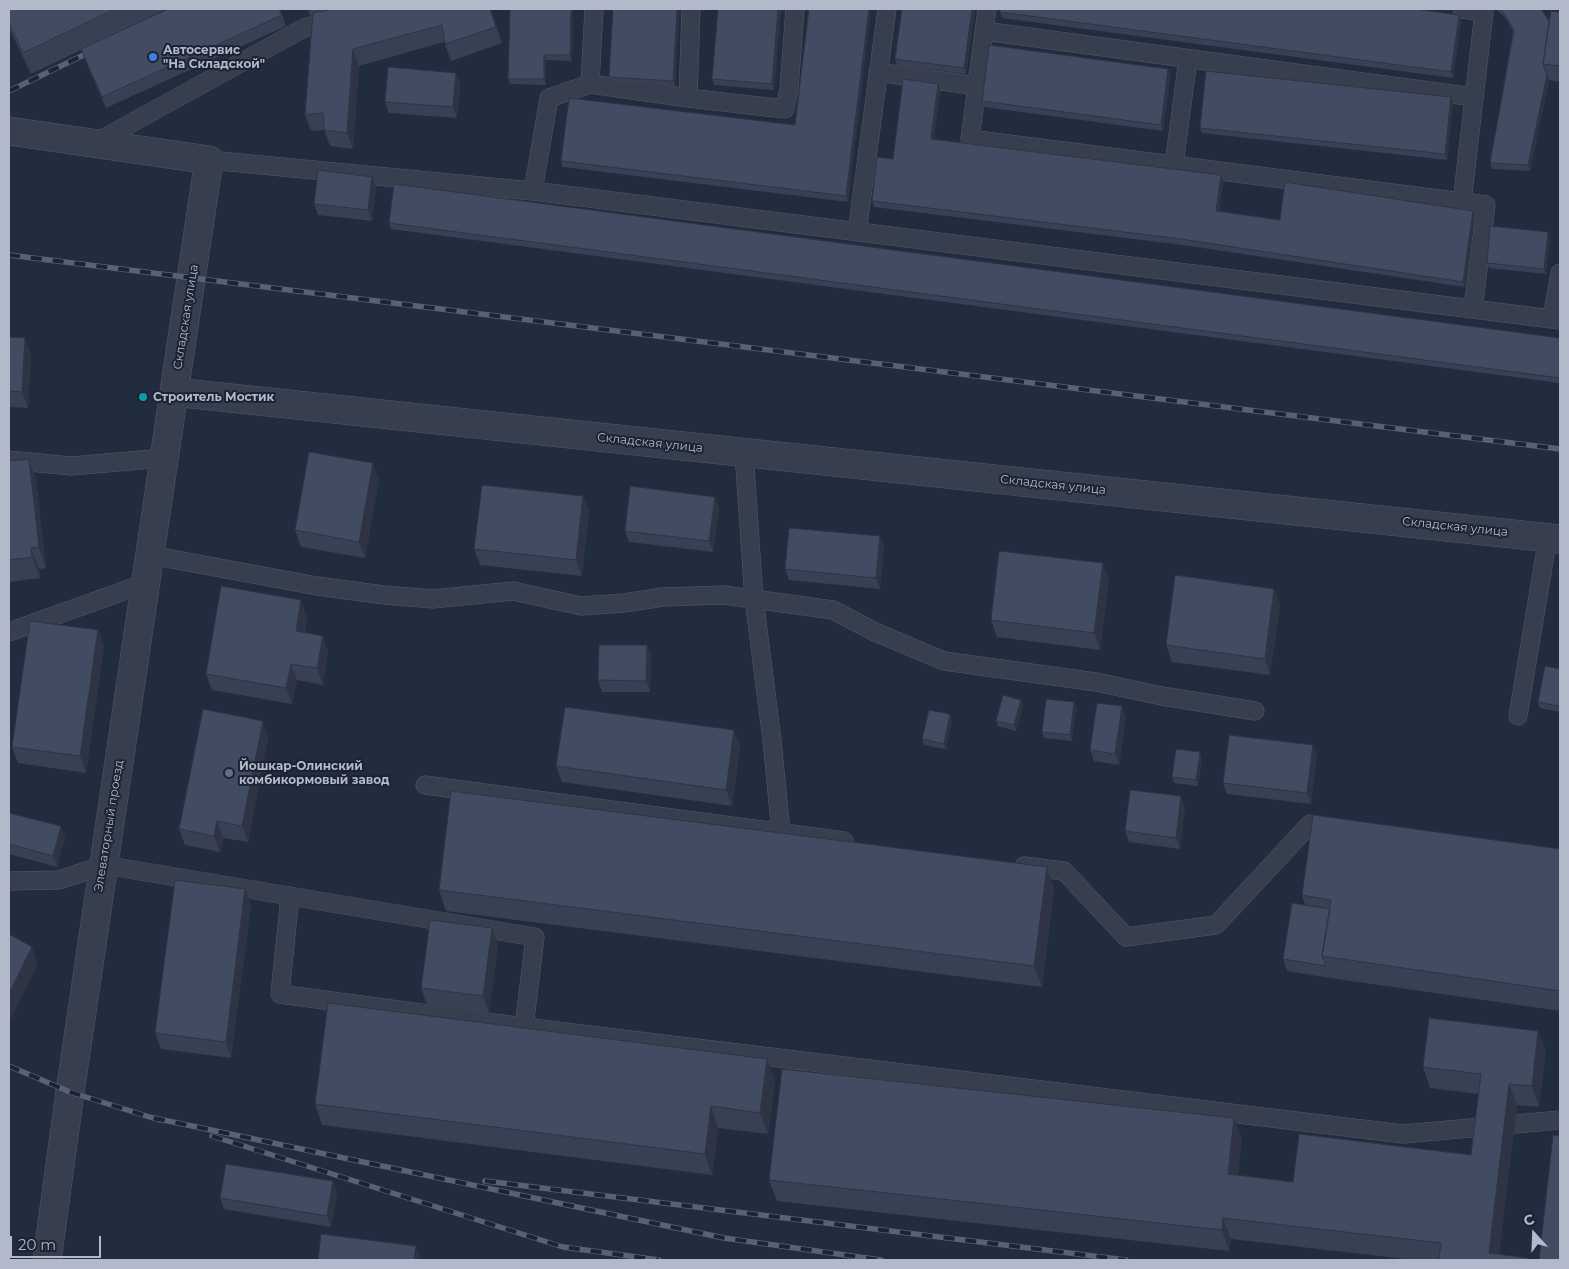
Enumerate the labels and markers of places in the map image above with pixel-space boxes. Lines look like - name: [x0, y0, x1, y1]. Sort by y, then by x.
- place label: Автосервис "На Складской": [163, 43, 265, 71]
- marker: Автосервис "На Складской": [147, 51, 159, 63]
- place label: Строитель Мостик: [153, 390, 274, 404]
- marker: Строитель Мостик: [137, 391, 149, 403]
- place label: Йошкар-Олинский комбикормовый завод: [239, 759, 389, 787]
- marker: Йошкар-Олинский комбикормовый завод: [223, 767, 235, 779]

